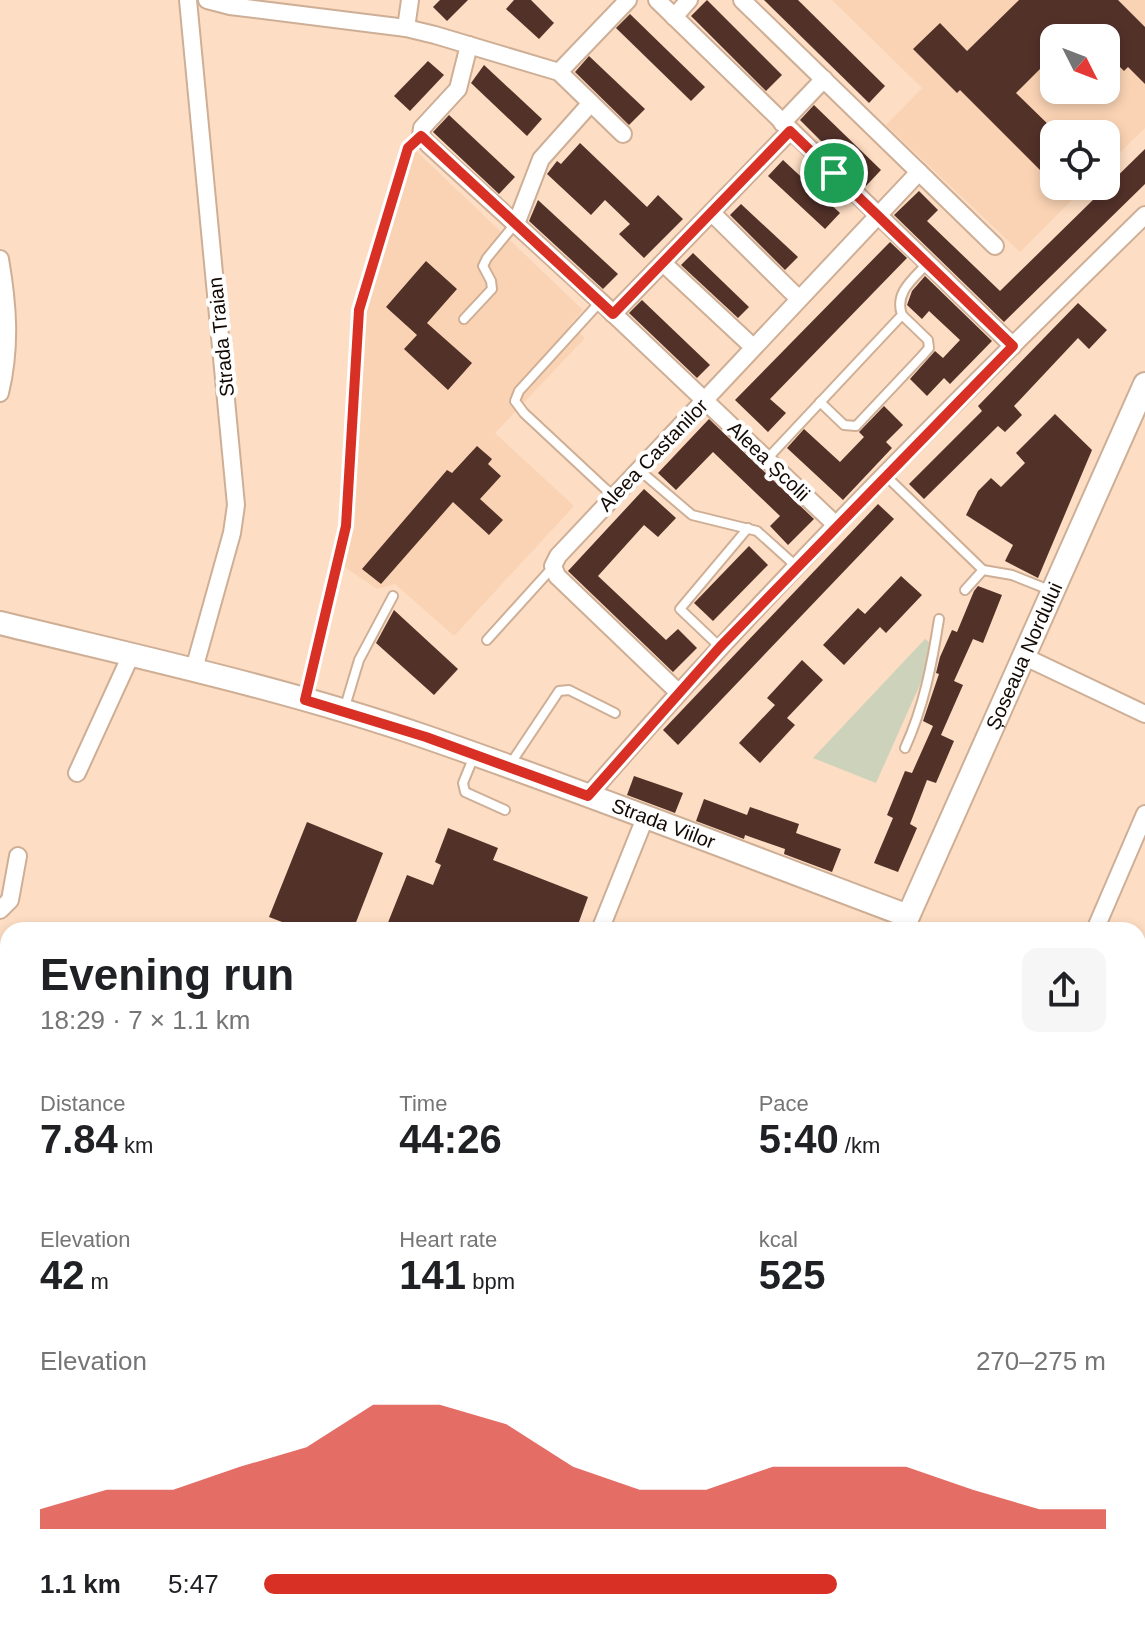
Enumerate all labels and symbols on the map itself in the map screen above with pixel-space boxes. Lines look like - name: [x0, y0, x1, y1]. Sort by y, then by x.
- north arrow: [1040, 24, 1120, 104]
- pin: [800, 139, 868, 207]
- street label: Strada Traian: [204, 276, 238, 398]
- street label: Aleea Castanilor: [594, 394, 712, 515]
- street label: Aleea Școlii: [724, 417, 814, 505]
- street label: Șoseaua Nordului: [982, 579, 1066, 733]
- street label: Strada Viilor: [609, 794, 719, 853]

